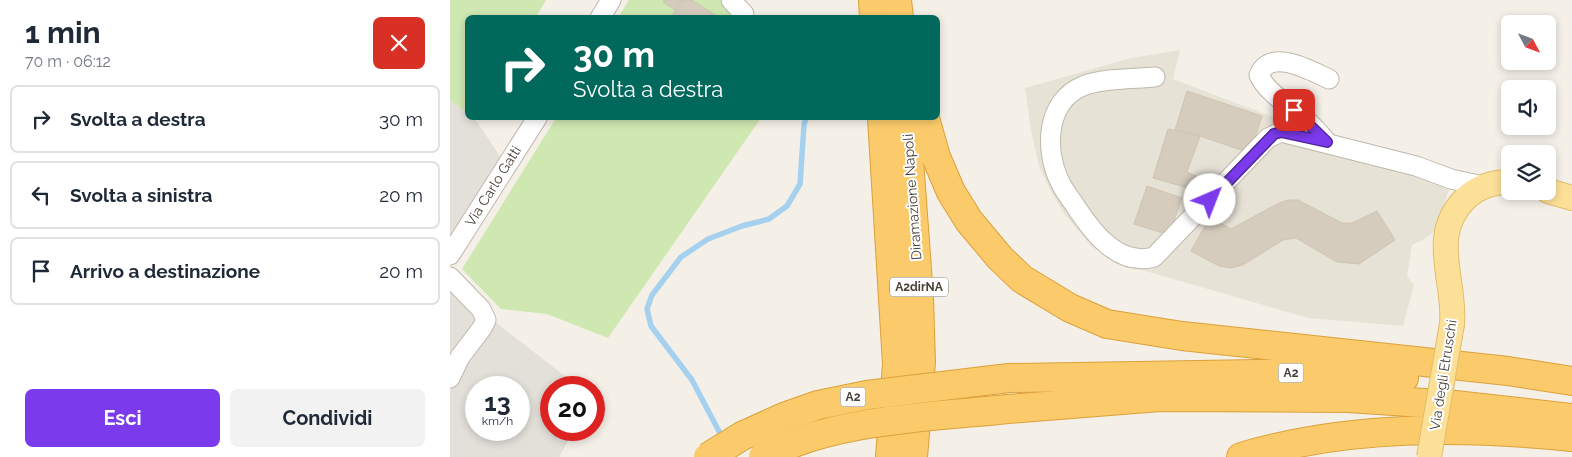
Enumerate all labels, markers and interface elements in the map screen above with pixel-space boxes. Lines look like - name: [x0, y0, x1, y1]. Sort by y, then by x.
- text: 1 min: [25, 15, 101, 50]
- north arrow: [1501, 15, 1556, 70]
- map controls: [1501, 15, 1556, 200]
- button: close: [373, 17, 425, 69]
- text: 30 m: [573, 34, 655, 75]
- icon: right: [490, 35, 555, 100]
- text: 70 m · 06:12: [25, 52, 111, 71]
- text: Svolta a destra: [573, 76, 723, 102]
- button: sound: [1501, 80, 1556, 135]
- pin: [1273, 89, 1315, 131]
- icon: arrive: [1280, 96, 1308, 124]
- icon: right: [27, 105, 55, 133]
- text: Svolta a destra: [70, 108, 206, 130]
- text: 30 m: [379, 108, 423, 130]
- street label: Diramazione Napoli: [900, 133, 924, 261]
- street label: Via Carlo Gatti: [462, 143, 524, 229]
- button: layers: [1501, 145, 1556, 200]
- position arrow: [1183, 173, 1235, 225]
- icon: left: [27, 181, 55, 209]
- text: Svolta a sinistra: [70, 184, 212, 206]
- text: 20 m: [379, 184, 423, 206]
- icon: arrive: [27, 257, 55, 285]
- text: Arrivo a destinazione: [70, 260, 260, 282]
- text: 20 m: [379, 260, 423, 282]
- road number: A2dirNA: [890, 278, 948, 296]
- street label: Via degli Etruschi: [1426, 319, 1460, 431]
- road number: A2: [1278, 363, 1304, 382]
- speed limit sign: 20: [540, 376, 605, 441]
- text: 13: [484, 387, 511, 417]
- road number: A2: [840, 388, 866, 407]
- button: Esci: [25, 389, 220, 447]
- button: Condividi: [230, 389, 425, 447]
- text: km/h: [482, 414, 513, 428]

